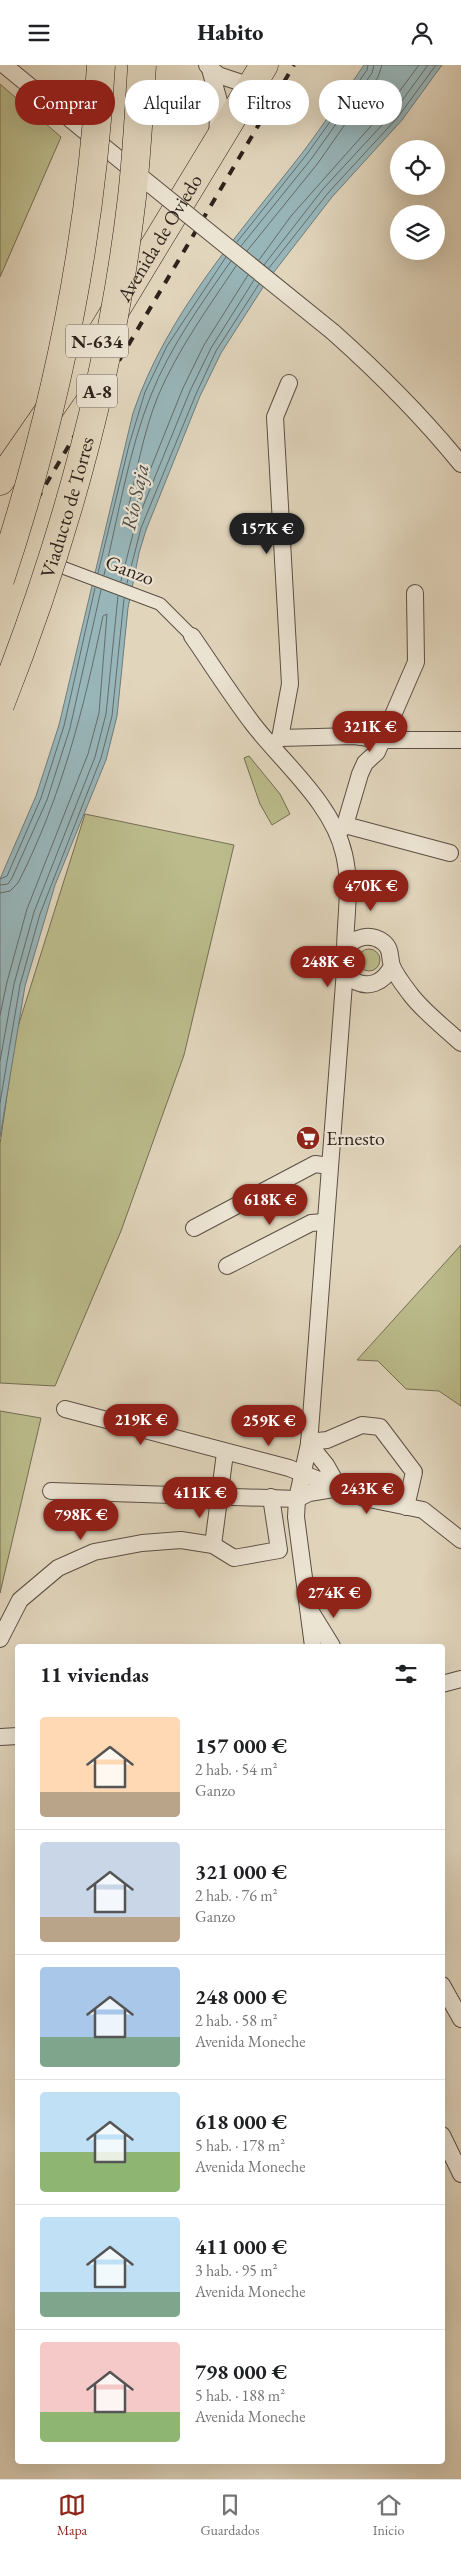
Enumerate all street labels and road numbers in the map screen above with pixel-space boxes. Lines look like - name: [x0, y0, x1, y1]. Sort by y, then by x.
- street label: Avenida de Oviedo: [110, 169, 208, 307]
- road number: N-634: [66, 325, 128, 357]
- road number: A-8: [77, 375, 117, 407]
- street label: Viaducto de Torres: [34, 434, 100, 581]
- street label: Ganzo: [102, 549, 158, 591]

